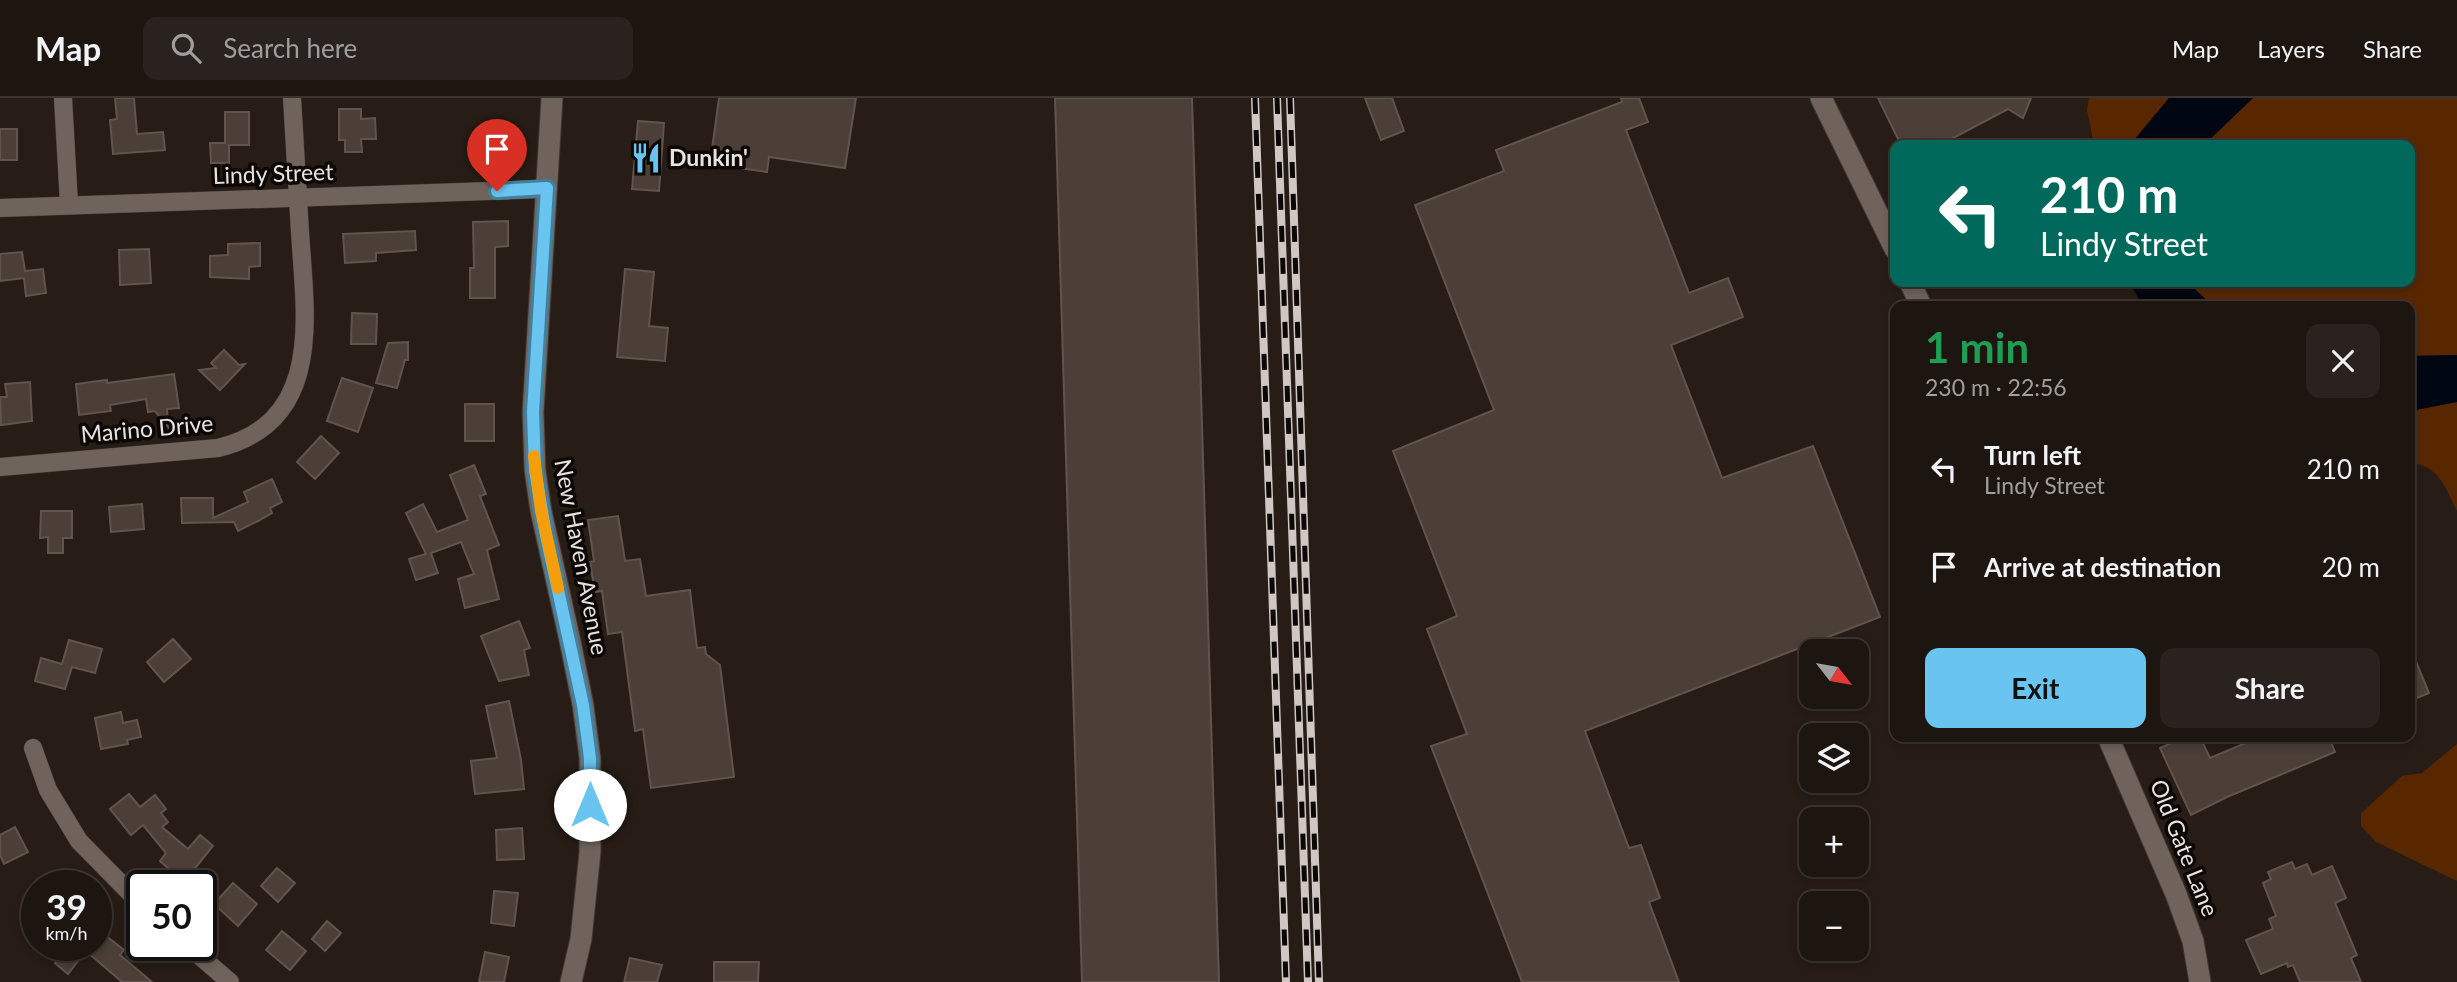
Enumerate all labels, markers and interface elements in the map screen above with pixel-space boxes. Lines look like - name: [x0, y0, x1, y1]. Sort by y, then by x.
- search box: [143, 17, 633, 80]
- text: Map: [35, 28, 101, 68]
- icon: search: [167, 29, 205, 67]
- text: Search here: [223, 32, 357, 64]
- text: Map: [2172, 34, 2219, 63]
- text: Layers: [2257, 34, 2325, 63]
- text: Share: [2363, 34, 2422, 63]
- pin: [467, 119, 527, 191]
- icon: arrive: [478, 130, 516, 168]
- restaurant icon: Dunkin': [629, 141, 663, 175]
- place label: Dunkin': [669, 143, 748, 171]
- street label: Lindy Street: [212, 157, 335, 189]
- text: 210 m: [2040, 165, 2178, 223]
- icon: left: [1925, 168, 2016, 259]
- text: Lindy Street: [2040, 224, 2208, 263]
- text: 1 min: [1925, 322, 2029, 372]
- button: close: [2306, 324, 2380, 398]
- text: 230 m · 22:56: [1925, 373, 2067, 401]
- street label: Marino Drive: [79, 408, 214, 448]
- text: Turn left: [1984, 439, 2081, 471]
- icon: left: [1925, 450, 1963, 488]
- text: 210 m: [2307, 453, 2380, 485]
- street label: New Haven Avenue: [549, 457, 615, 657]
- text: Lindy Street: [1984, 471, 2105, 499]
- icon: arrive: [1925, 548, 1963, 586]
- text: Arrive at destination: [1984, 551, 2221, 583]
- text: 20 m: [2322, 551, 2380, 583]
- north arrow: [1799, 639, 1869, 709]
- map controls: [1799, 639, 1869, 961]
- button: Exit: [1925, 648, 2146, 728]
- button: Share: [2160, 648, 2380, 728]
- button: layers: [1799, 723, 1869, 793]
- position arrow: [553, 768, 627, 842]
- street label: Old Gate Lane: [2145, 775, 2225, 920]
- button: +: [1799, 807, 1869, 877]
- speed limit sign: 50: [126, 870, 217, 961]
- text: 39: [46, 885, 87, 927]
- button: −: [1799, 891, 1869, 961]
- text: km/h: [45, 922, 88, 944]

